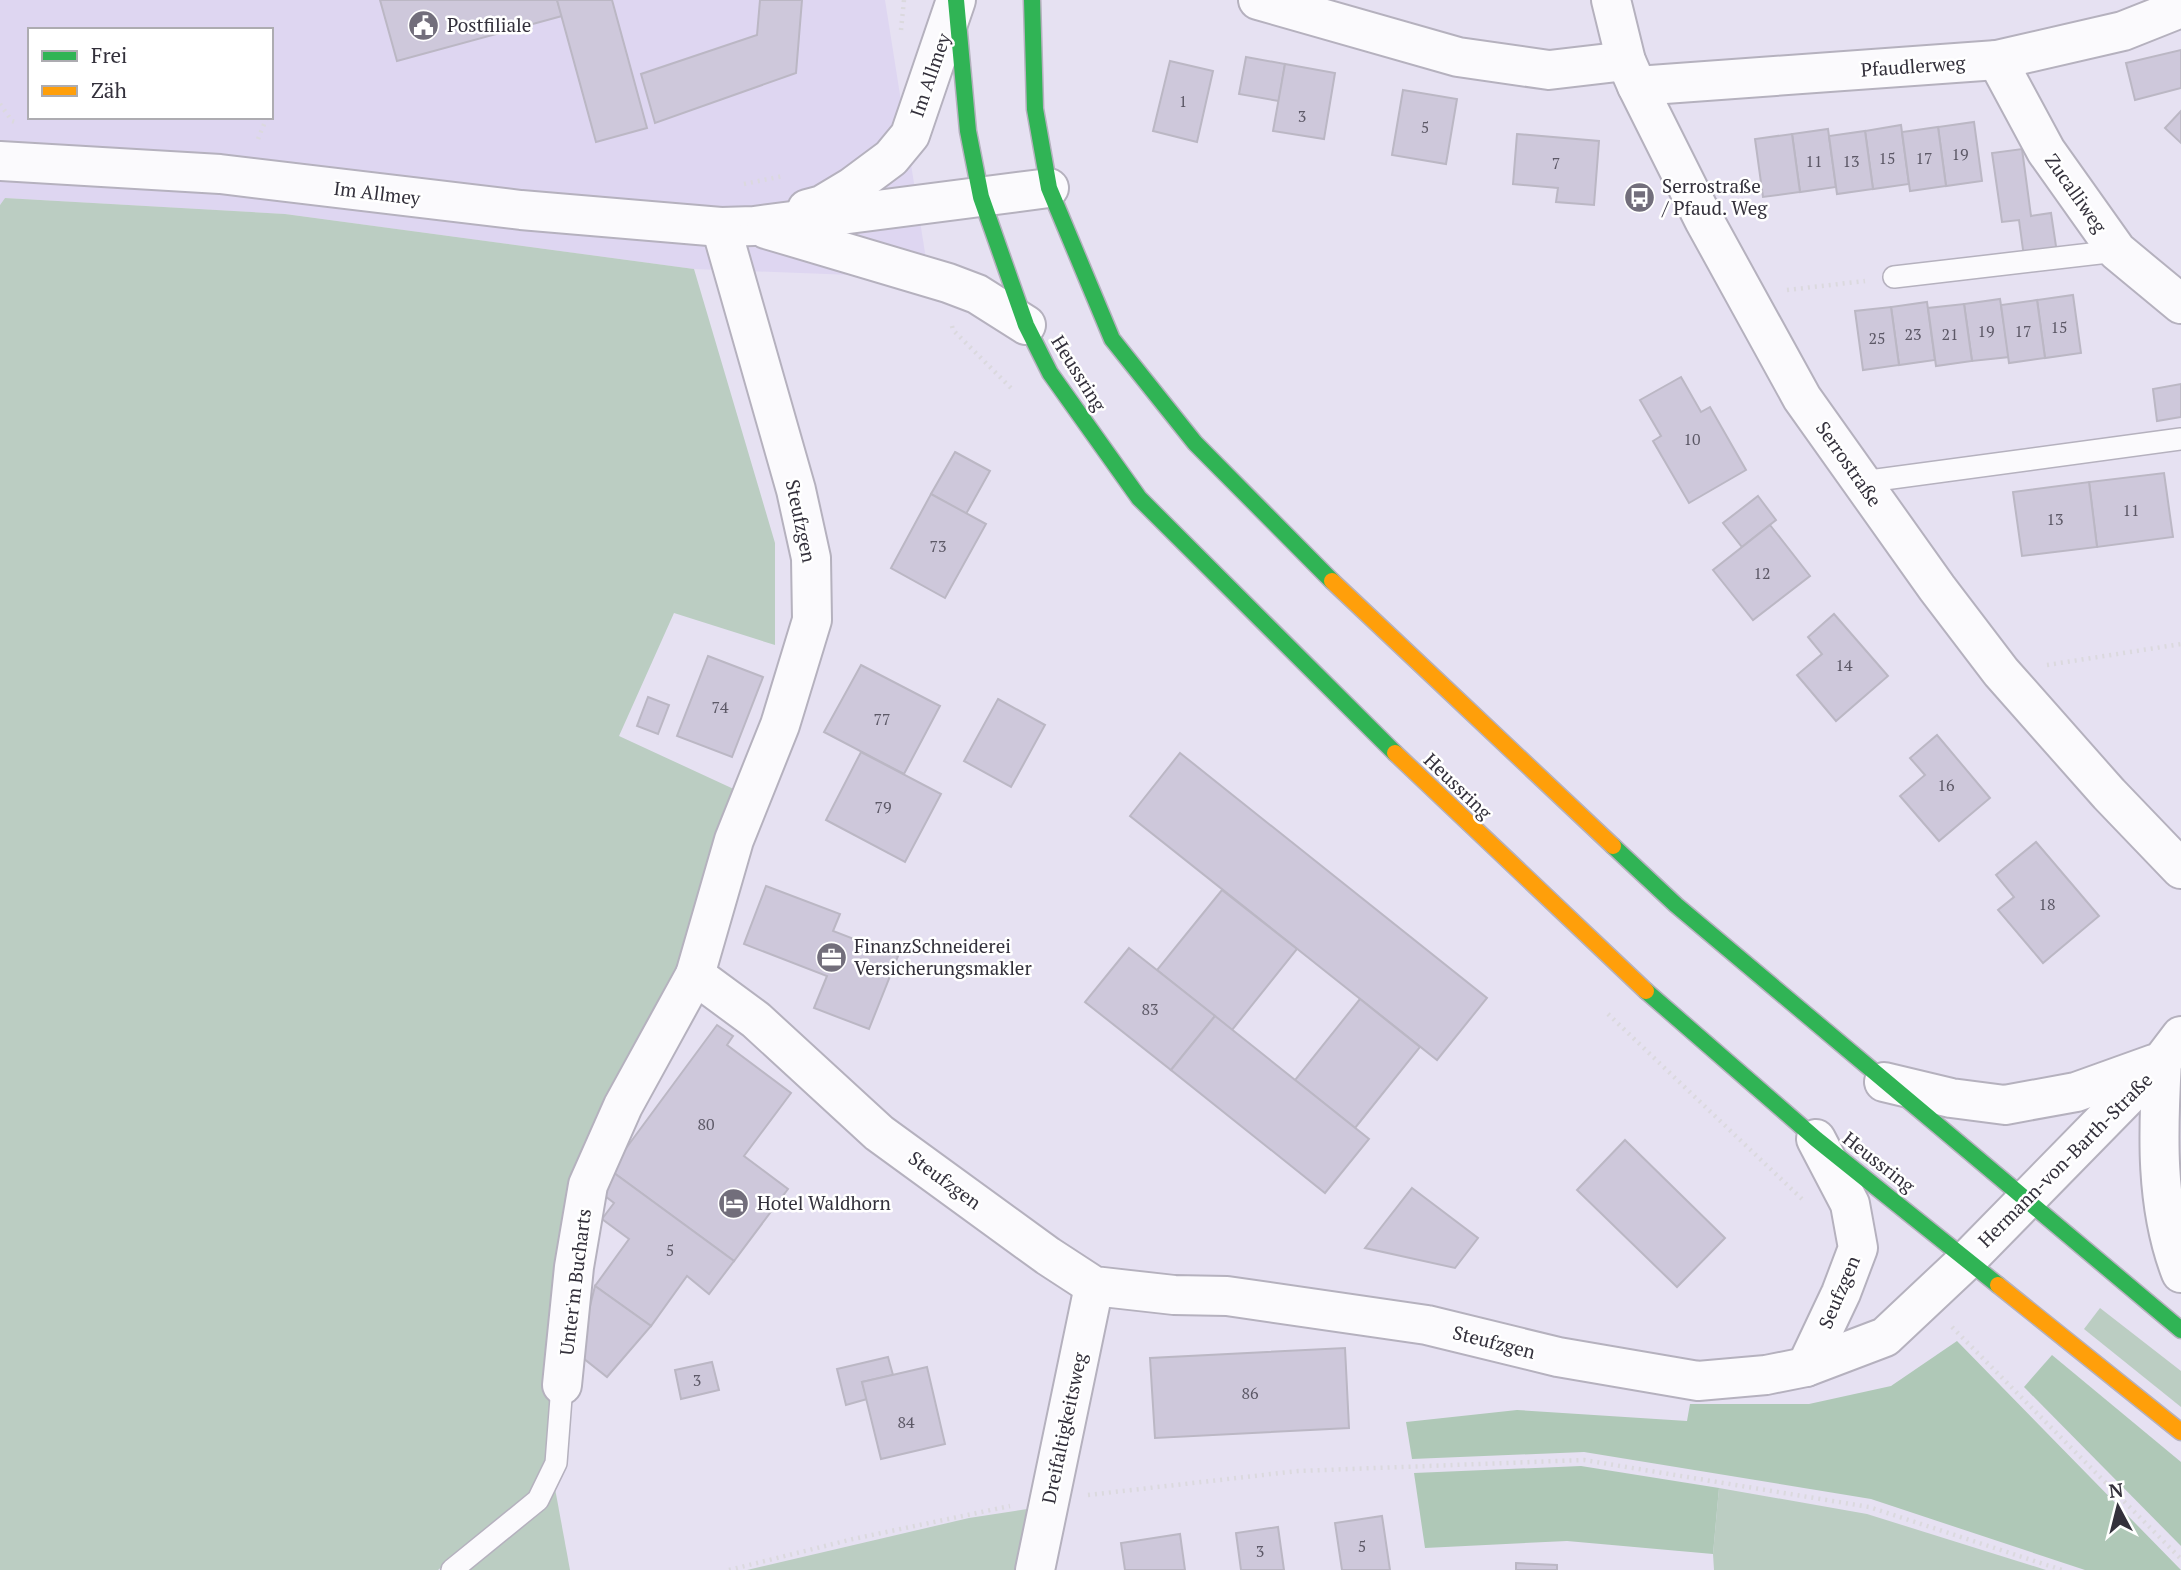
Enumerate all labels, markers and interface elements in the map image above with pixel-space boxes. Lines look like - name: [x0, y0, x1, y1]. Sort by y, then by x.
- public building icon: Postfiliale: [407, 8, 441, 42]
- place label: Postfiliale: [447, 12, 531, 37]
- legend: [28, 28, 273, 119]
- street label: Im Allmey: [904, 29, 956, 120]
- text: Frei: [91, 41, 127, 69]
- street label: Pfaudlerweg: [1860, 49, 1967, 82]
- text: Zäh: [91, 76, 127, 104]
- house number: 1: [1179, 90, 1187, 112]
- house number: 3: [1298, 105, 1306, 127]
- house number: 5: [1421, 116, 1429, 138]
- house number: 19: [1951, 143, 1969, 165]
- house number: 15: [1878, 147, 1896, 169]
- house number: 17: [1915, 147, 1933, 169]
- street label: Zucalliweg: [2040, 148, 2113, 238]
- house number: 11: [1805, 150, 1823, 172]
- house number: 13: [1842, 150, 1860, 172]
- house number: 7: [1552, 152, 1560, 174]
- place label: Serrostraße / Pfaud. Weg: [1661, 173, 1768, 220]
- street label: Im Allmey: [332, 175, 422, 210]
- bus stop icon: Serrostraße / Pfaud. Weg: [1622, 180, 1656, 214]
- house number: 15: [2050, 316, 2068, 338]
- house number: 19: [1977, 320, 1995, 342]
- house number: 17: [2014, 320, 2032, 342]
- house number: 23: [1904, 323, 1922, 345]
- house number: 21: [1941, 323, 1959, 345]
- house number: 25: [1868, 327, 1886, 349]
- street label: Heussring: [1046, 330, 1113, 416]
- street label: Serrostraße: [1811, 416, 1888, 511]
- house number: 10: [1683, 428, 1701, 450]
- street label: Steufzgen: [781, 477, 822, 565]
- house number: 11: [2122, 499, 2140, 521]
- house number: 13: [2046, 508, 2064, 530]
- house number: 73: [929, 535, 947, 557]
- house number: 12: [1753, 562, 1771, 584]
- house number: 14: [1835, 654, 1853, 676]
- house number: 74: [711, 696, 729, 718]
- house number: 77: [873, 708, 891, 730]
- street label: Heussring: [1419, 747, 1498, 825]
- house number: 16: [1937, 774, 1955, 796]
- house number: 79: [874, 796, 892, 818]
- house number: 18: [2038, 893, 2056, 915]
- place label: FinanzSchneiderei Versicherungsmakler: [854, 933, 1032, 980]
- office icon: FinanzSchneiderei Versicherungsmakler: [814, 940, 848, 974]
- house number: 83: [1141, 998, 1159, 1020]
- street label: Hermann-von-Barth-Straße: [1972, 1067, 2157, 1252]
- house number: 80: [697, 1113, 715, 1135]
- street label: Heussring: [1838, 1126, 1921, 1198]
- street label: Steufzgen: [904, 1145, 987, 1214]
- hotel icon: Hotel Waldhorn: [717, 1186, 751, 1220]
- place label: Hotel Waldhorn: [757, 1190, 891, 1215]
- street label: Unter'm Bucharts: [553, 1207, 596, 1357]
- house number: 5: [666, 1239, 674, 1261]
- street label: Seufzgen: [1812, 1251, 1865, 1332]
- street label: Steufzgen: [1450, 1319, 1538, 1364]
- street label: Dreifaltigkeitsweg: [1035, 1349, 1092, 1506]
- house number: 3: [693, 1369, 701, 1391]
- house number: 86: [1241, 1382, 1259, 1404]
- house number: 84: [897, 1411, 915, 1433]
- north arrow: [2083, 1472, 2153, 1542]
- text: N: [2107, 1476, 2125, 1503]
- house number: 5: [1358, 1535, 1366, 1557]
- house number: 3: [1256, 1540, 1264, 1562]

